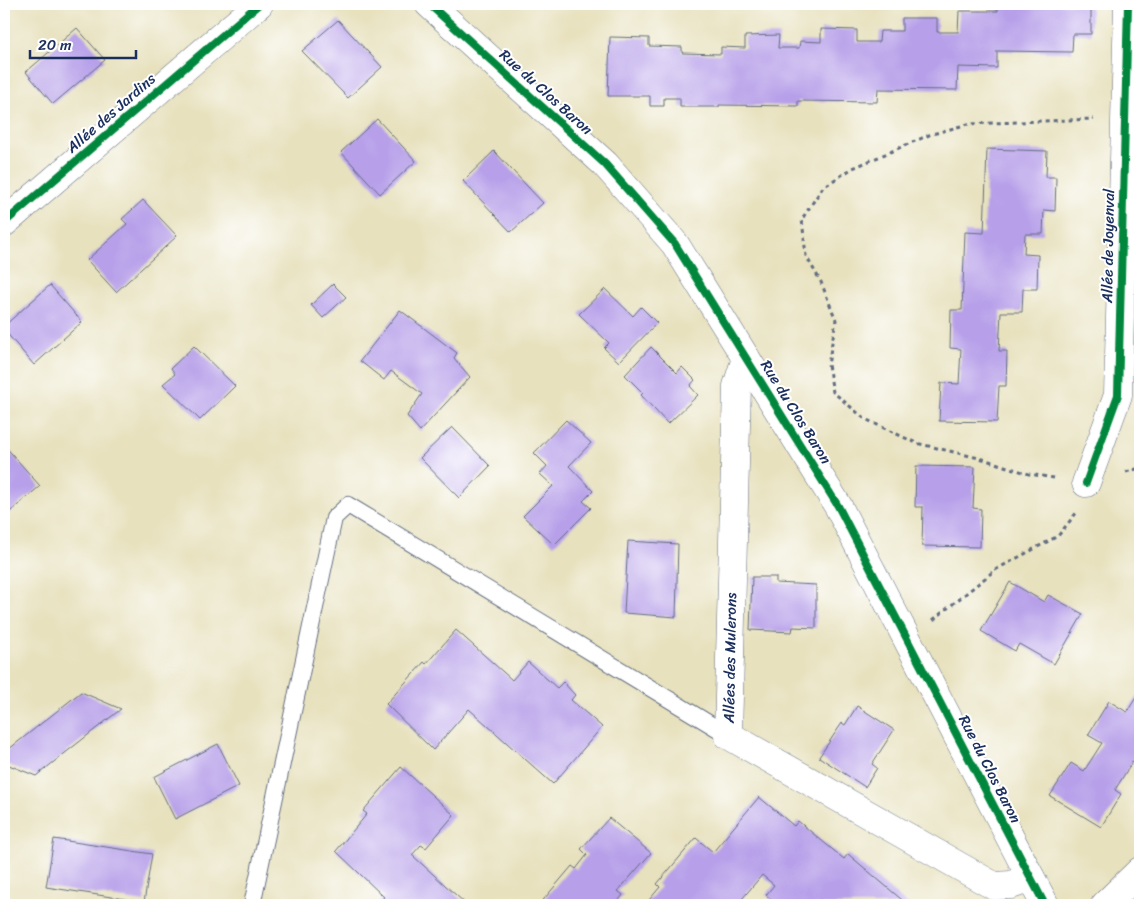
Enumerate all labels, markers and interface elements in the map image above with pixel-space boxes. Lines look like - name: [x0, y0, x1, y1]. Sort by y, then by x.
- scale bar: [30, 28, 136, 60]
- text: 20 m: [38, 32, 72, 58]
- street label: Rue du Clos Baron: [493, 43, 599, 141]
- street label: Allée des Jardins: [59, 66, 162, 160]
- street label: Allée de Joyenval: [1094, 188, 1122, 304]
- street label: Rue du Clos Baron: [754, 355, 838, 469]
- street label: Allées des Mulerons: [716, 592, 744, 724]
- street label: Rue du Clos Baron: [951, 710, 1029, 828]

